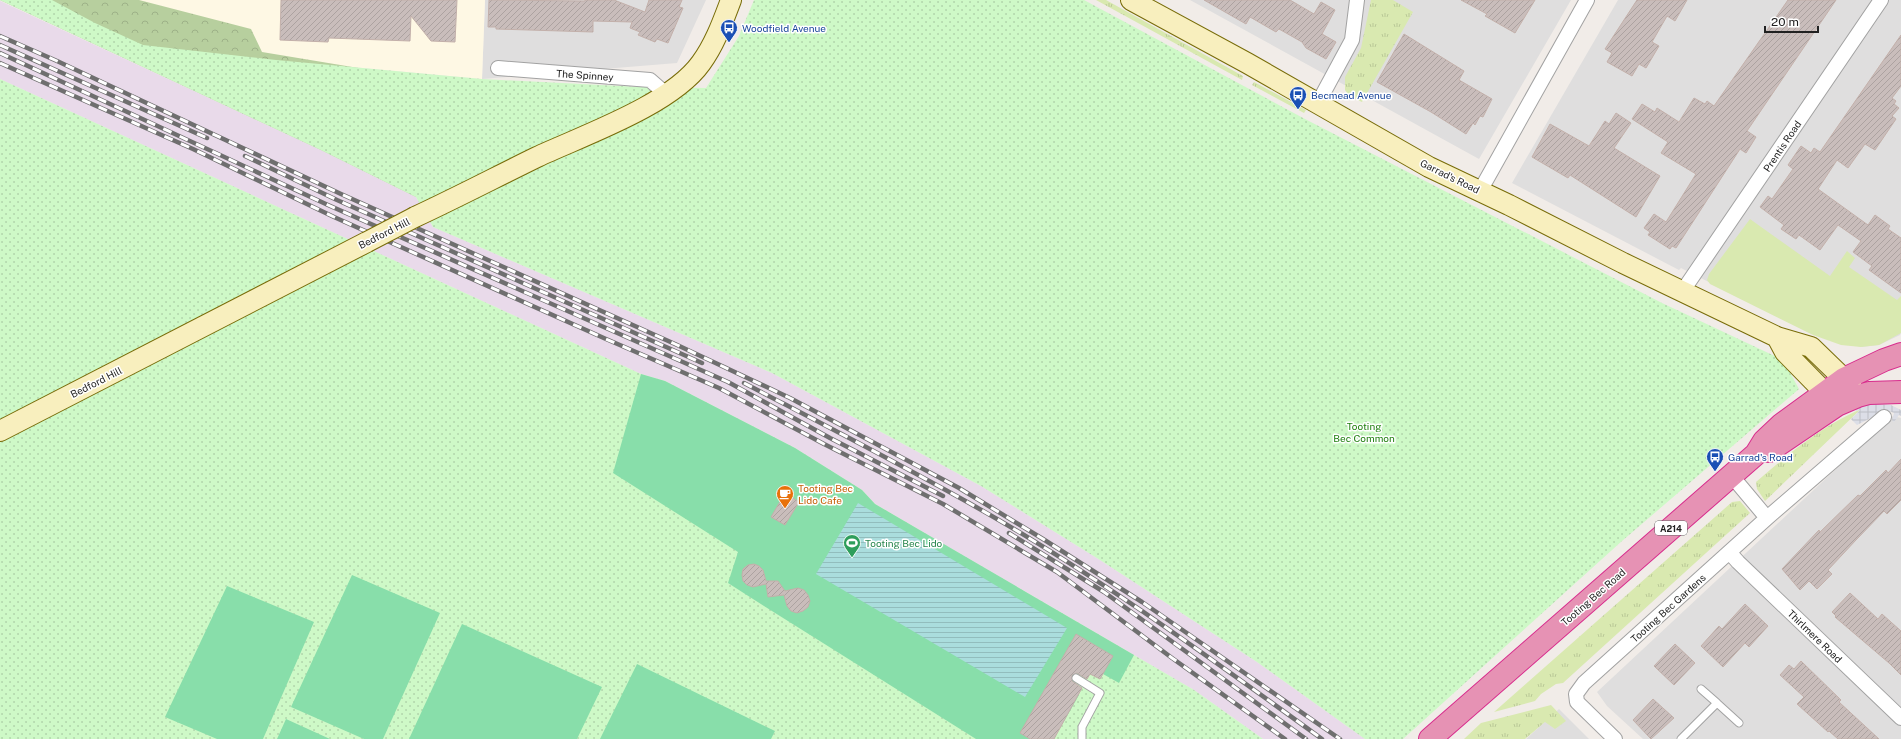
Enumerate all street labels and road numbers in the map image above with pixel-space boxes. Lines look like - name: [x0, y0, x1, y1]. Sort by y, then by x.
- street label: The Spinney: [556, 67, 615, 83]
- street label: Prentis Road: [1761, 118, 1803, 174]
- street label: Garrad's Road: [1418, 156, 1482, 196]
- street label: Bedford Hill: [356, 215, 412, 251]
- street label: Bedford Hill: [68, 364, 124, 400]
- road number: A214: [1655, 521, 1687, 535]
- street label: Tooting Bec Road: [1558, 566, 1628, 628]
- street label: Tooting Bec Gardens: [1628, 571, 1708, 645]
- street label: Thirlmere Road: [1785, 607, 1845, 665]

